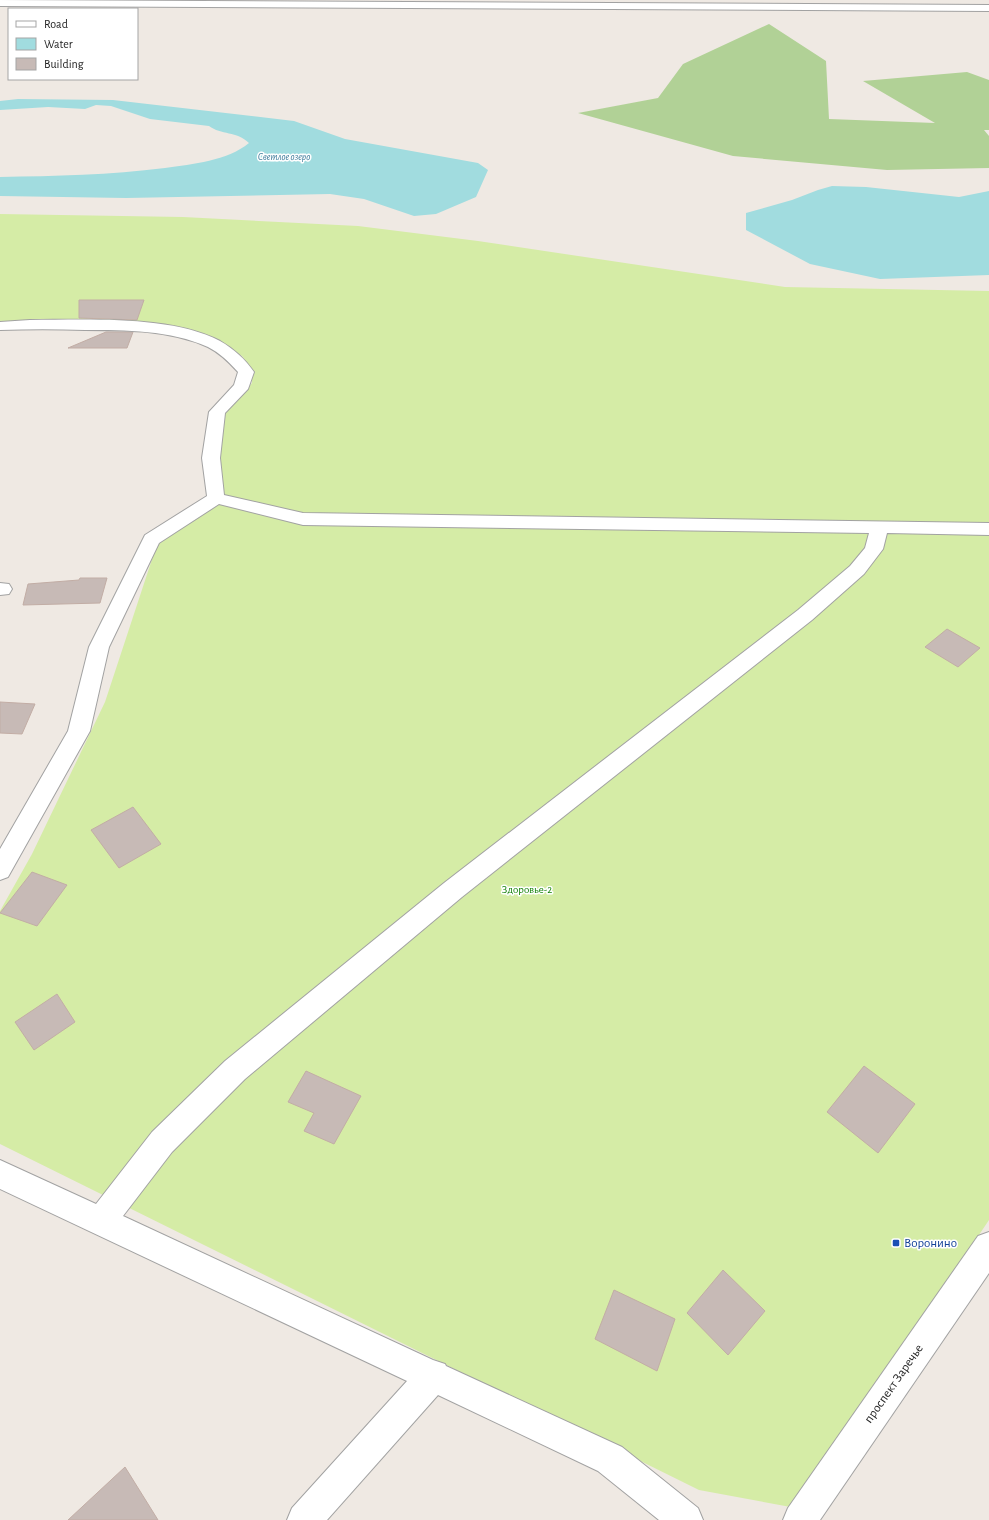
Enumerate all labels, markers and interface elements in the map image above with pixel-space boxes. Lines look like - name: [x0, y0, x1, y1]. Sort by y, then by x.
- legend: [8, 8, 138, 80]
- text: Road: [44, 18, 68, 30]
- text: Water: [44, 38, 73, 50]
- text: Building: [44, 58, 84, 70]
- water label: Светлое озеро: [258, 152, 310, 163]
- park label: Здоровье-2: [502, 884, 552, 895]
- place label: Воронино: [904, 1237, 957, 1250]
- marker: Воронино: [891, 1238, 901, 1248]
- street label: проспект Заречье: [862, 1342, 926, 1426]

